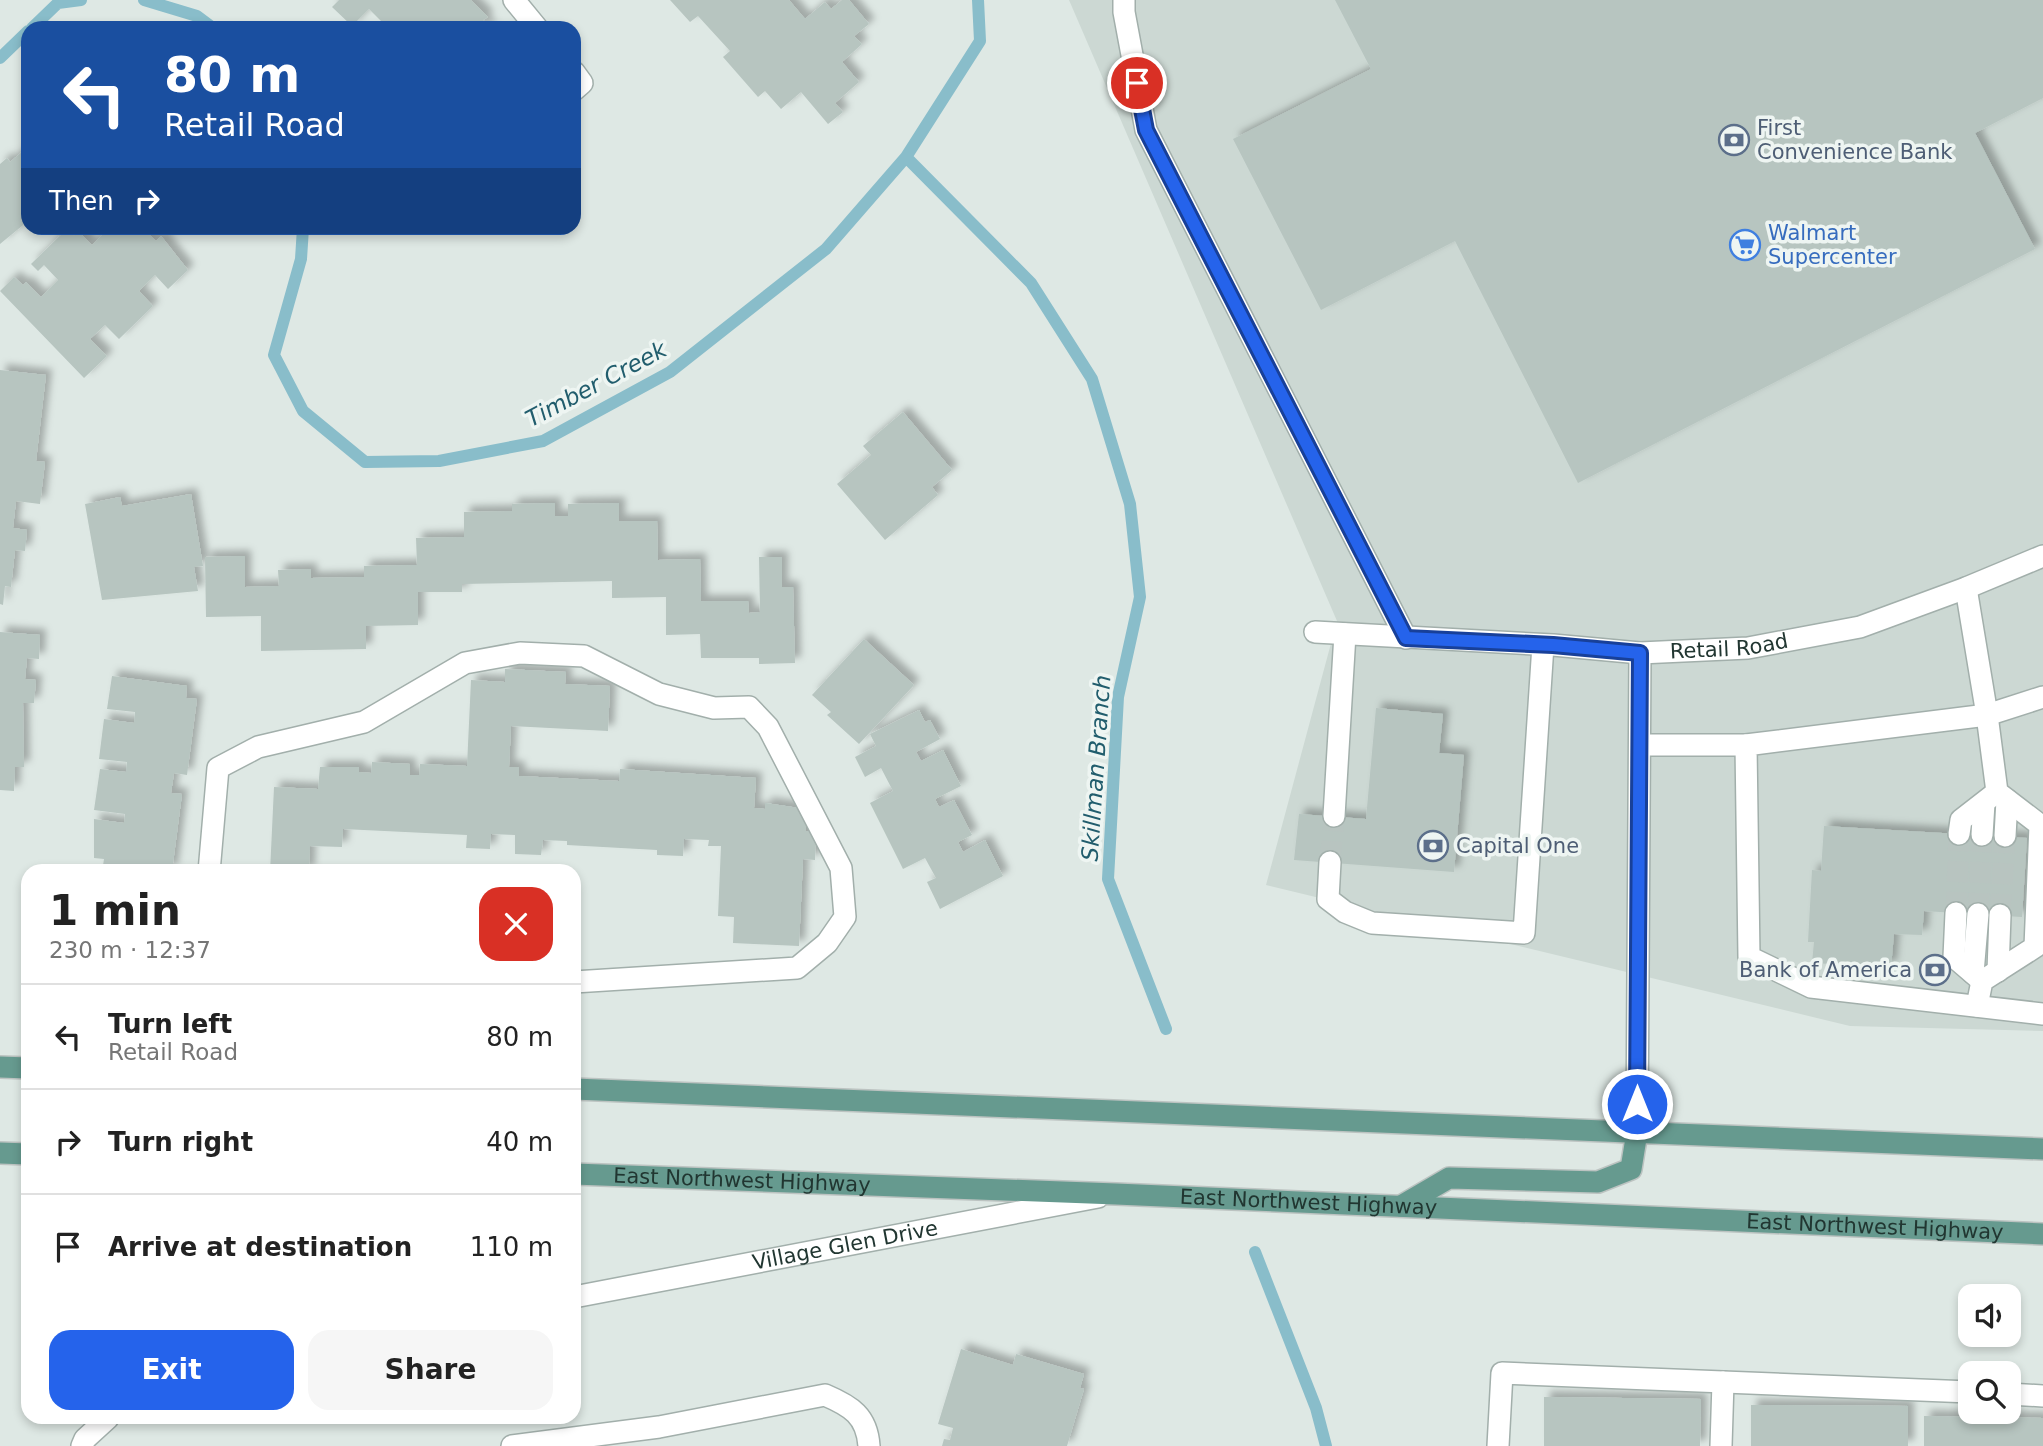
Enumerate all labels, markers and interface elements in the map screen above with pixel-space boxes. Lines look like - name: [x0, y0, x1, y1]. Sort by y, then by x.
- text: 80 m: [164, 47, 300, 104]
- icon: left: [49, 49, 140, 140]
- pin: [1107, 53, 1167, 113]
- icon: arrive: [1118, 64, 1156, 102]
- text: Retail Road: [164, 106, 345, 144]
- place label: First Convenience Bank: [1757, 116, 1953, 164]
- bank icon: First Convenience Bank: [1717, 123, 1751, 157]
- icon: right: [128, 182, 166, 220]
- text: Then: [49, 186, 114, 216]
- place label: Walmart Supercenter: [1768, 221, 1897, 269]
- supermarket icon: Walmart Supercenter: [1728, 228, 1762, 262]
- water label: Timber Creek: [521, 335, 672, 432]
- street label: Retail Road: [1669, 629, 1790, 664]
- water label: Skillman Branch: [1077, 674, 1115, 862]
- bank icon: Capital One: [1416, 829, 1450, 863]
- place label: Capital One: [1456, 834, 1579, 858]
- text: 1 min: [49, 886, 181, 935]
- button: close: [479, 887, 553, 961]
- text: 230 m · 12:37: [49, 937, 211, 963]
- bank icon: Bank of America: [1918, 953, 1952, 987]
- place label: Bank of America: [1739, 958, 1912, 982]
- text: Turn left: [108, 1009, 232, 1039]
- icon: left: [49, 1018, 87, 1056]
- text: 80 m: [486, 1022, 553, 1052]
- text: Retail Road: [108, 1039, 238, 1065]
- position arrow: [1600, 1067, 1674, 1141]
- icon: right: [49, 1123, 87, 1161]
- text: Turn right: [108, 1127, 253, 1157]
- text: 40 m: [486, 1127, 553, 1157]
- street label: East Northwest Highway: [613, 1163, 871, 1197]
- street label: East Northwest Highway: [1179, 1185, 1438, 1220]
- street label: East Northwest Highway: [1746, 1209, 2004, 1244]
- street label: Village Glen Drive: [750, 1216, 940, 1275]
- icon: arrive: [49, 1228, 87, 1266]
- text: Arrive at destination: [108, 1232, 412, 1262]
- text: 110 m: [470, 1232, 553, 1262]
- map controls: [1958, 1284, 2021, 1424]
- button: sound: [1958, 1284, 2021, 1347]
- button: Exit: [49, 1330, 294, 1410]
- button: Share: [308, 1330, 553, 1410]
- button: search: [1958, 1361, 2021, 1424]

